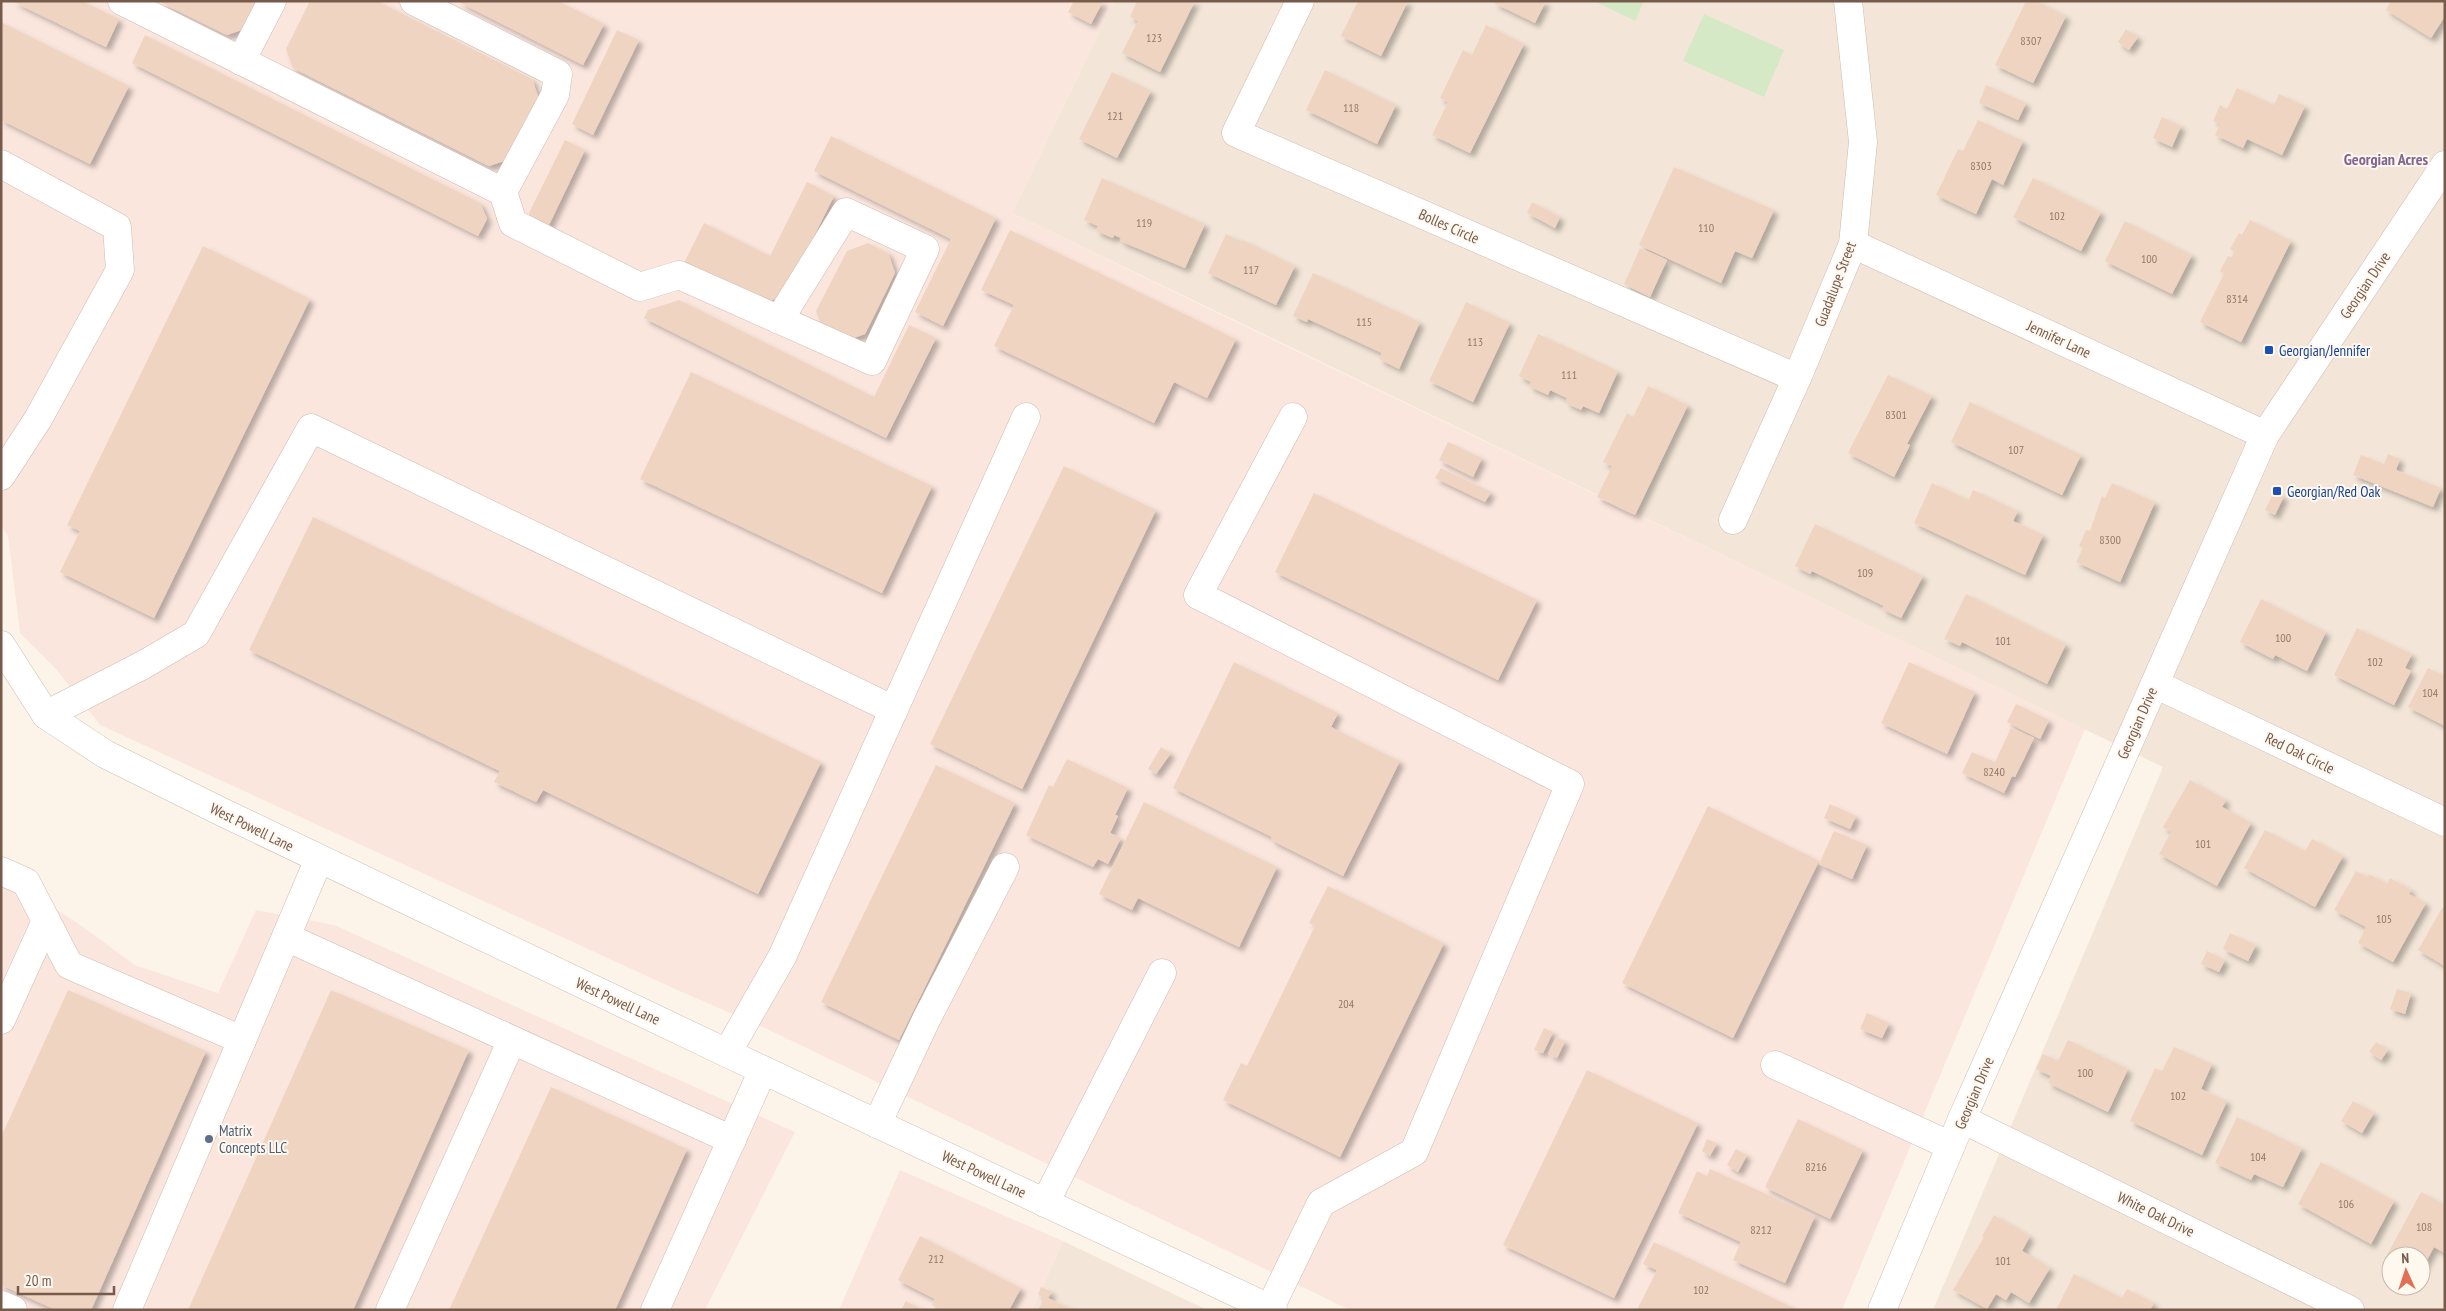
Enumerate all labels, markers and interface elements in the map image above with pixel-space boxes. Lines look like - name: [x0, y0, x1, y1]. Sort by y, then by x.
- house number: 123: [1146, 30, 1162, 45]
- house number: 8307: [2020, 33, 2042, 48]
- house number: 118: [1343, 100, 1359, 115]
- house number: 121: [1107, 108, 1123, 123]
- district label: Georgian Acres: [2344, 149, 2429, 169]
- house number: 8303: [1970, 158, 1992, 173]
- street label: Bolles Circle: [1416, 204, 1482, 248]
- house number: 102: [2049, 208, 2065, 223]
- house number: 119: [1136, 215, 1152, 230]
- house number: 110: [1698, 220, 1714, 235]
- street label: Guadalupe Street: [1810, 239, 1860, 329]
- street label: Georgian Drive: [2336, 248, 2394, 322]
- house number: 100: [2141, 251, 2157, 266]
- house number: 117: [1243, 262, 1259, 277]
- house number: 8314: [2226, 291, 2248, 306]
- house number: 115: [1356, 314, 1372, 329]
- street label: Jennifer Lane: [2023, 316, 2094, 362]
- house number: 113: [1467, 334, 1483, 349]
- place label: Georgian/Jennifer: [2279, 341, 2371, 360]
- marker: Georgian/Jennifer: [2263, 344, 2275, 356]
- house number: 111: [1561, 367, 1577, 382]
- house number: 8301: [1885, 407, 1907, 422]
- house number: 107: [2008, 442, 2024, 457]
- place label: Georgian/Red Oak: [2287, 482, 2381, 501]
- marker: Georgian/Red Oak: [2271, 485, 2283, 497]
- house number: 8300: [2099, 532, 2121, 547]
- house number: 109: [1857, 565, 1873, 580]
- house number: 100: [2275, 630, 2291, 645]
- house number: 101: [1995, 633, 2011, 648]
- house number: 102: [2367, 654, 2383, 669]
- street label: Georgian Drive: [2113, 684, 2161, 762]
- house number: 104: [2422, 685, 2439, 700]
- street label: Red Oak Circle: [2262, 728, 2338, 778]
- house number: 8240: [1983, 764, 2005, 779]
- street label: West Powell Lane: [207, 799, 297, 855]
- house number: 101: [2195, 836, 2211, 851]
- house number: 105: [2376, 911, 2392, 926]
- street label: West Powell Lane: [573, 973, 663, 1029]
- house number: 204: [1338, 996, 1355, 1011]
- street label: Georgian Drive: [1950, 1054, 1998, 1132]
- house number: 100: [2077, 1065, 2093, 1080]
- house number: 102: [2170, 1088, 2186, 1103]
- place label: Matrix Concepts LLC: [219, 1121, 287, 1157]
- marker: Matrix Concepts LLC: [203, 1133, 215, 1145]
- street label: West Powell Lane: [939, 1146, 1029, 1202]
- house number: 104: [2250, 1149, 2267, 1164]
- house number: 8216: [1805, 1159, 1827, 1174]
- street label: White Oak Drive: [2114, 1187, 2198, 1241]
- house number: 106: [2338, 1196, 2354, 1211]
- house number: 108: [2416, 1219, 2432, 1234]
- house number: 8212: [1750, 1222, 1772, 1237]
- north arrow: [2381, 1246, 2431, 1296]
- text: N: [2401, 1249, 2410, 1267]
- house number: 212: [928, 1251, 944, 1266]
- house number: 101: [1995, 1253, 2011, 1268]
- scale bar: [18, 1264, 114, 1296]
- text: 20 m: [25, 1271, 51, 1290]
- house number: 102: [1693, 1282, 1709, 1297]

